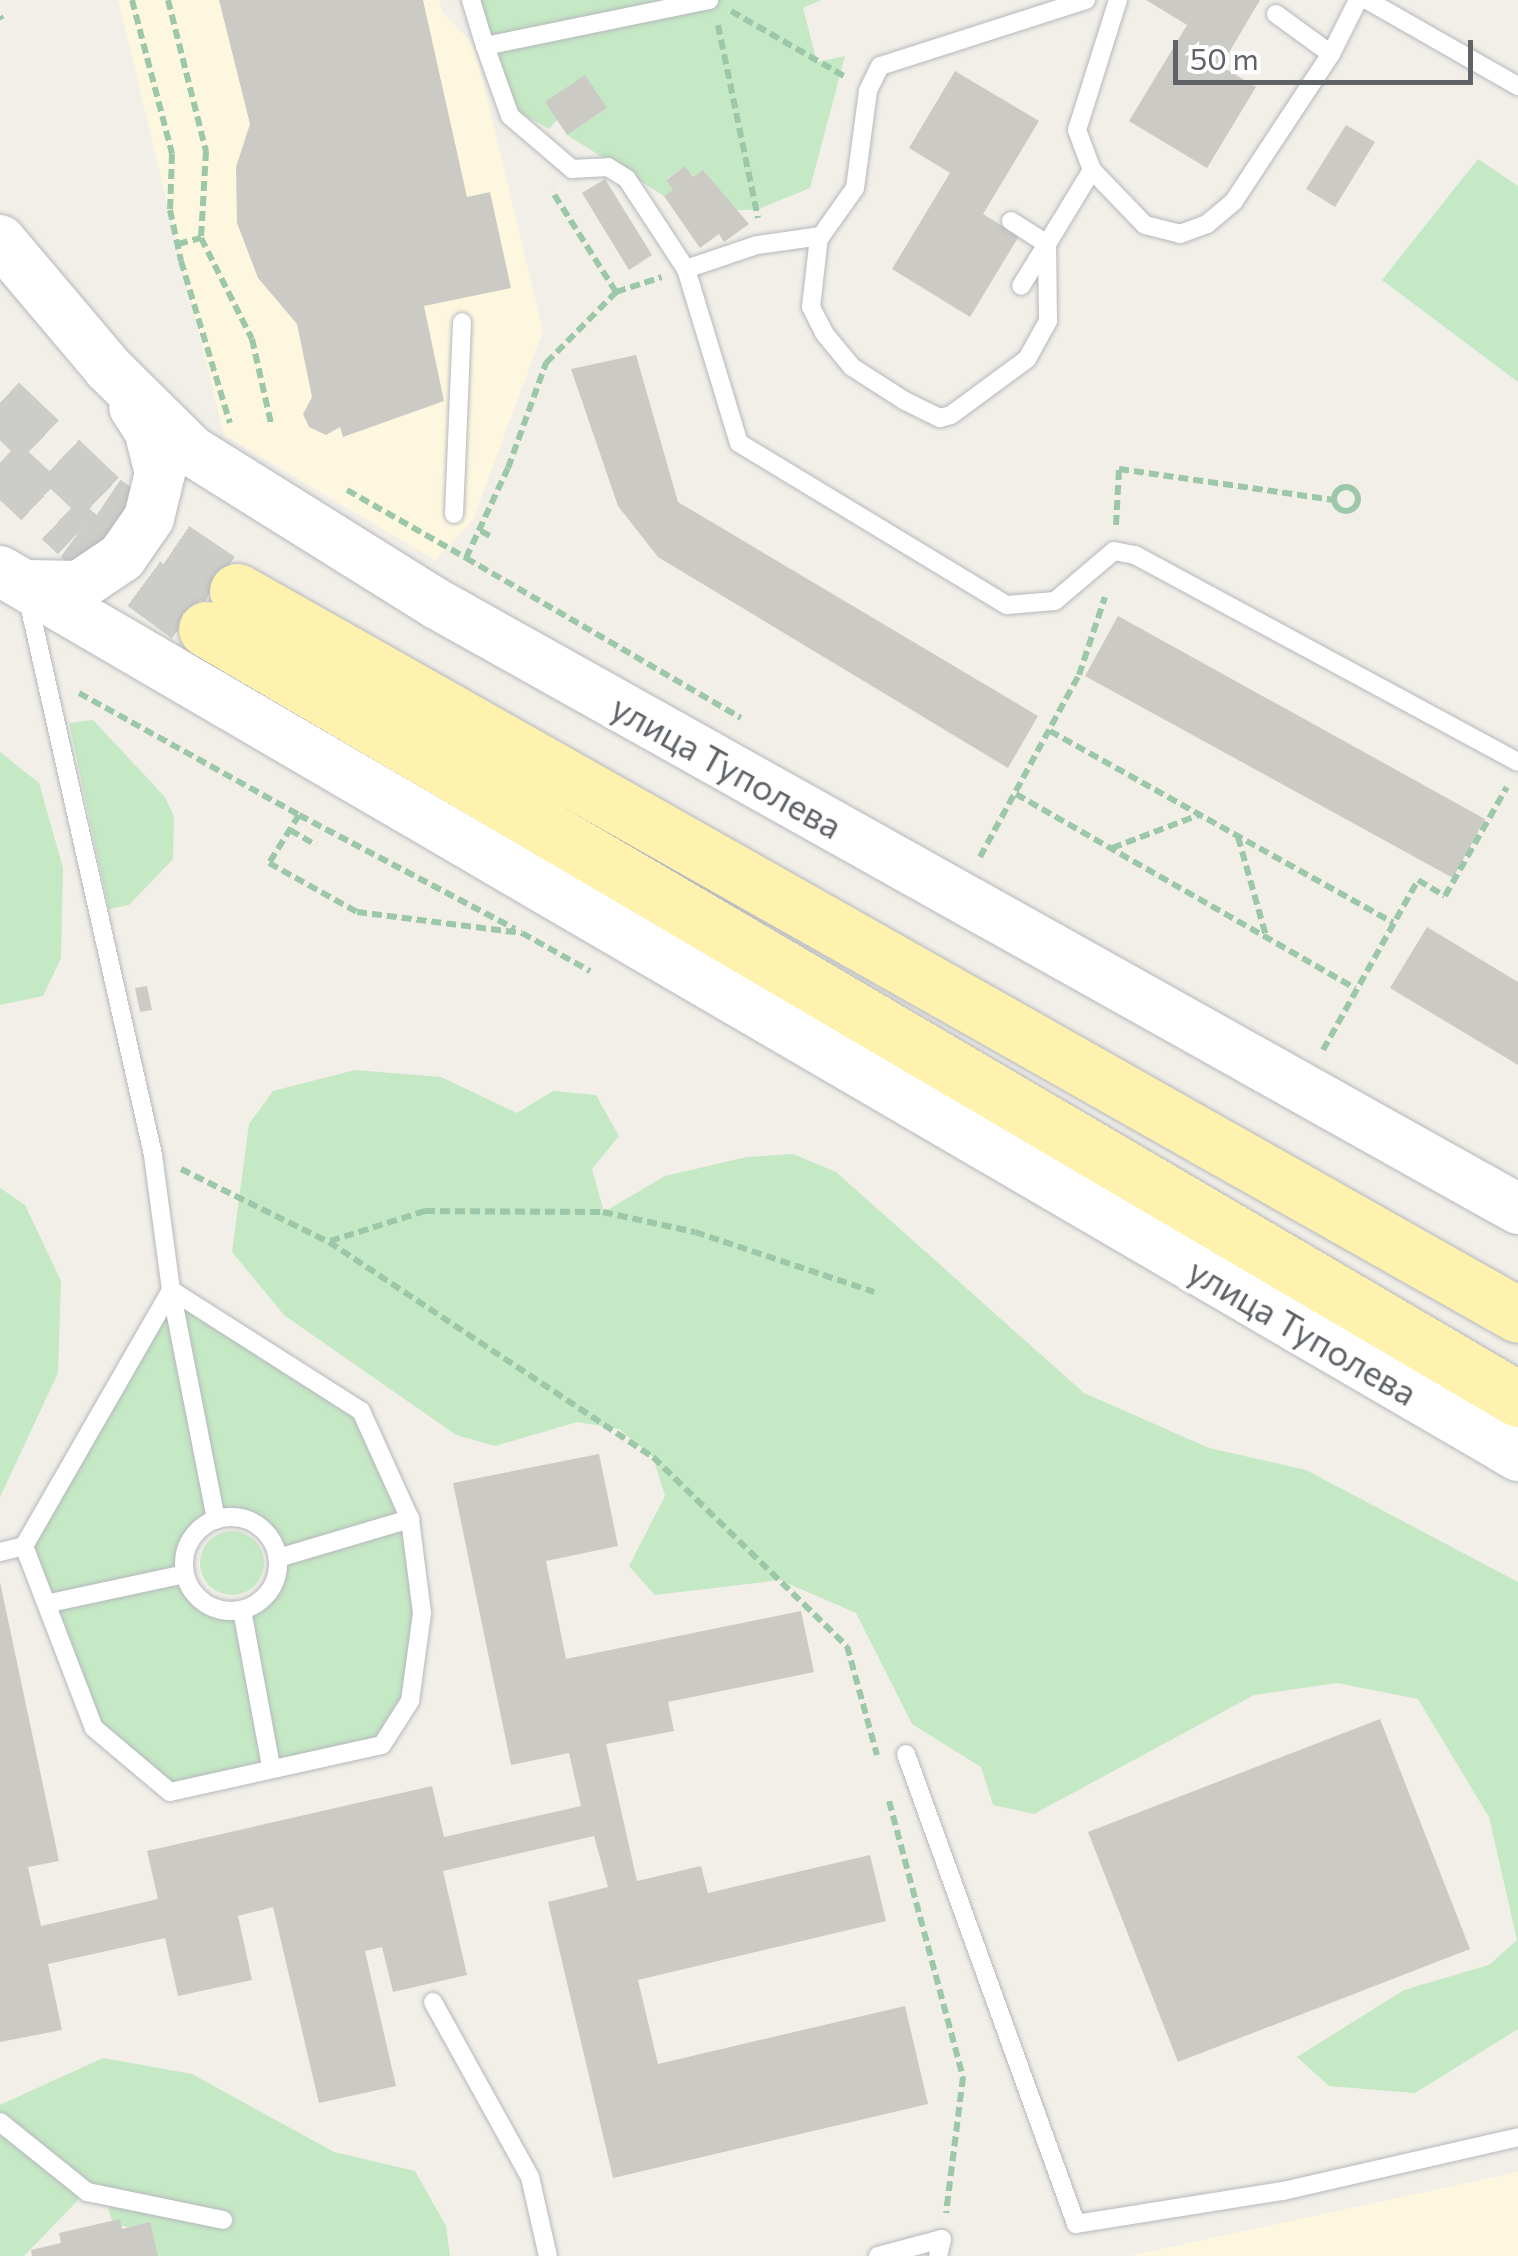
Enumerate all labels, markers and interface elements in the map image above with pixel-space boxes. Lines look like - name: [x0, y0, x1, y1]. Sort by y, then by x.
- scale bar: [1178, 20, 1478, 82]
- text: 50 m: [1190, 39, 1259, 76]
- street label: улица Туполева: [605, 685, 849, 847]
- street label: улица Туполева: [1181, 1249, 1425, 1413]

